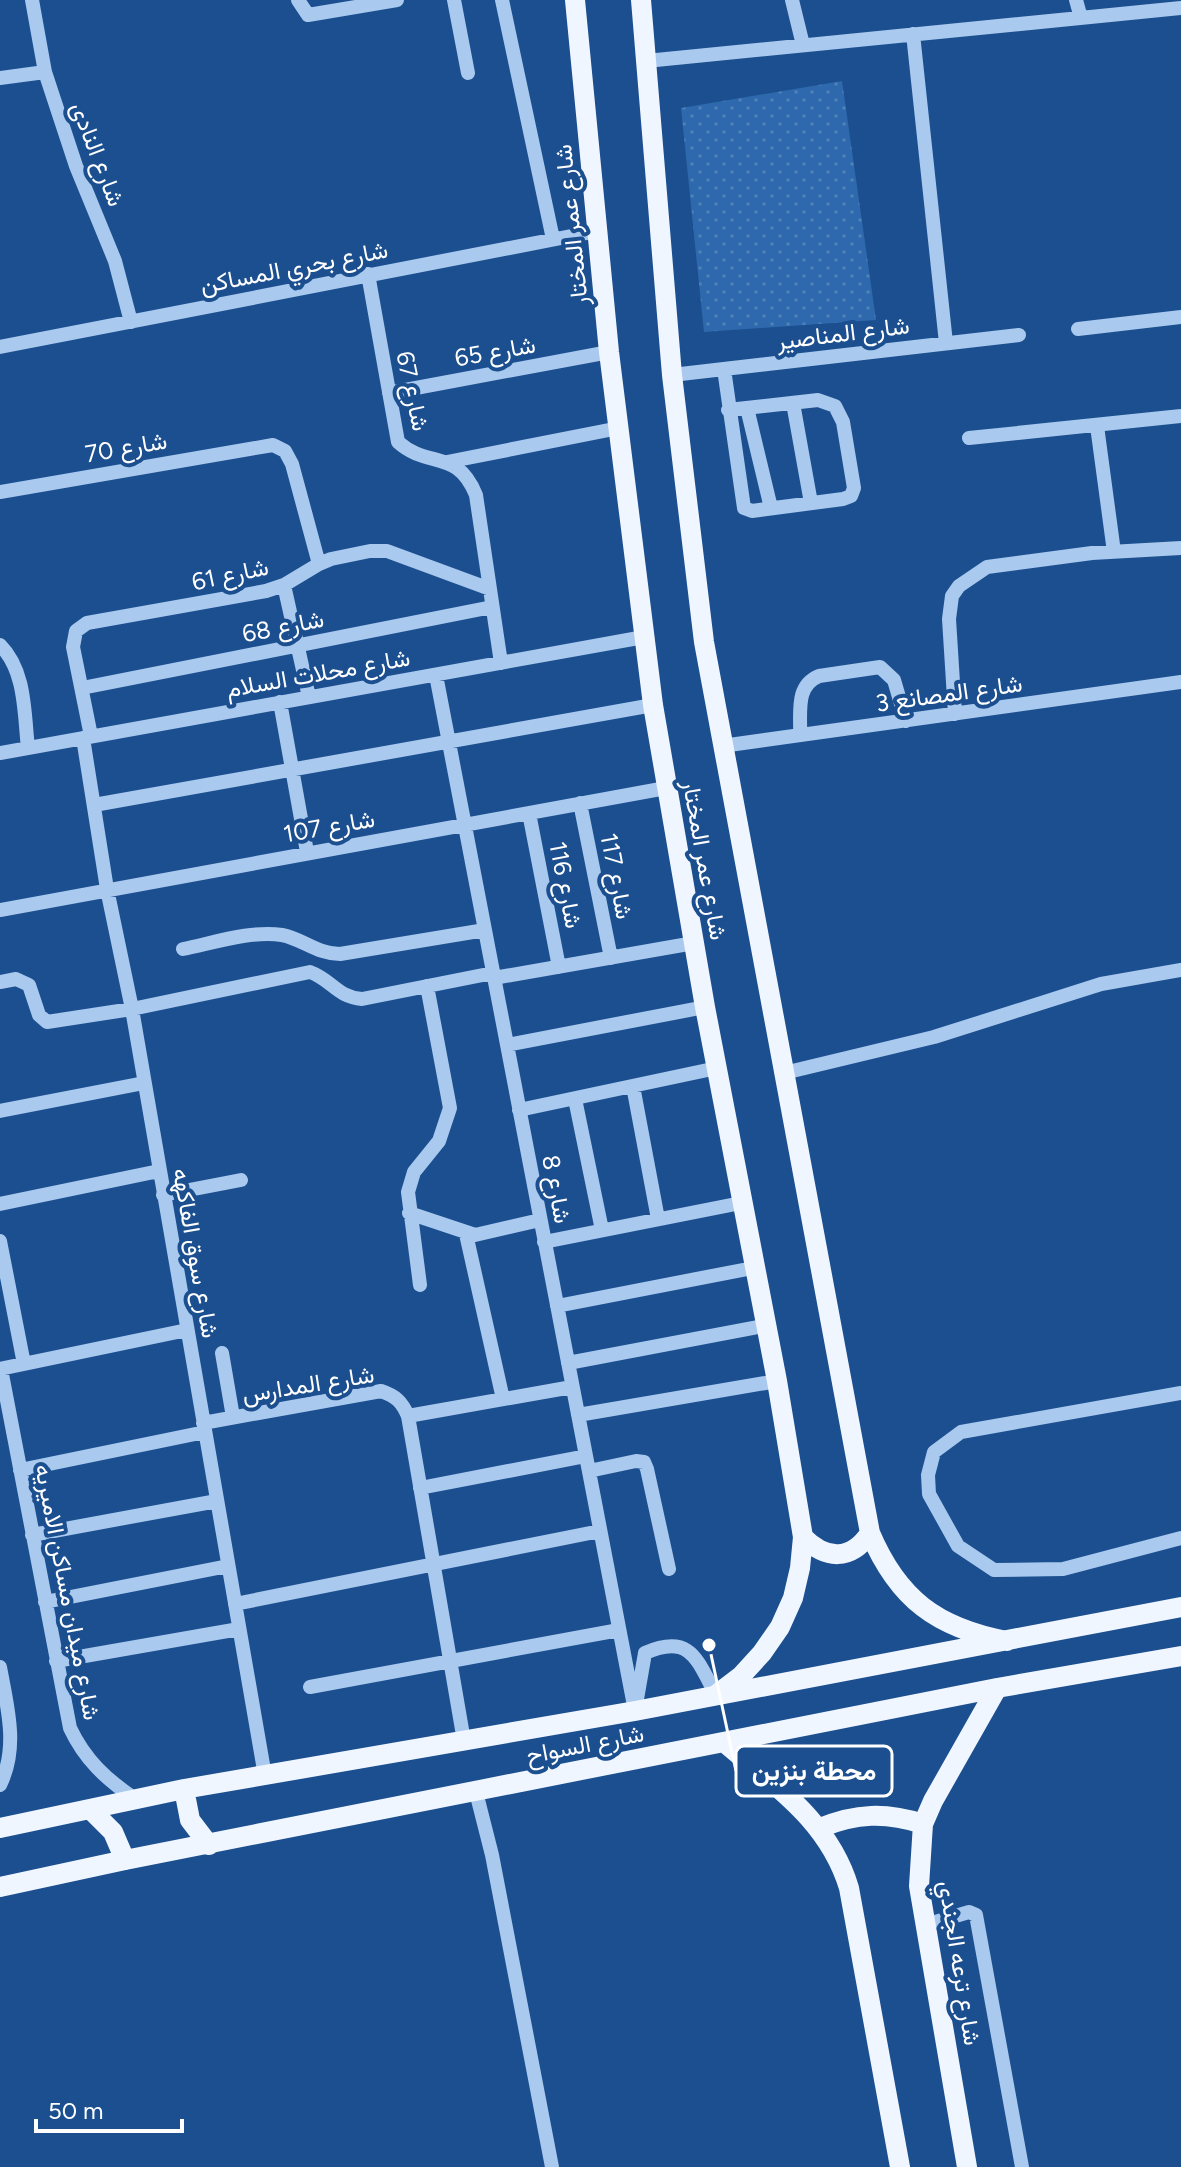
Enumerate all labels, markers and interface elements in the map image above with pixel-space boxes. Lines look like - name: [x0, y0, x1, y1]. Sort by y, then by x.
- street label: شارع النادى: [63, 98, 131, 211]
- street label: شارع عمر المختار: [548, 143, 596, 308]
- street label: شارع بحري المساكن: [198, 235, 391, 304]
- street label: شارع المناصير: [774, 310, 911, 358]
- street label: شارع 65: [452, 330, 538, 374]
- street label: شارع 67: [388, 349, 436, 434]
- street label: شارع 70: [83, 426, 169, 470]
- street label: شارع 61: [189, 552, 271, 598]
- street label: شارع 68: [240, 604, 327, 650]
- street label: شارع محلات السلام: [224, 643, 413, 705]
- street label: شارع المصانع 3: [874, 668, 1025, 721]
- street label: شارع عمر المختار: [675, 777, 733, 943]
- street label: شارع 107: [281, 804, 377, 850]
- street label: شارع 117: [593, 831, 640, 922]
- street label: شارع 116: [541, 839, 589, 931]
- street label: شارع 8: [534, 1152, 578, 1226]
- street label: شارع سوق الفاكهه: [165, 1166, 225, 1341]
- street label: شارع المدارس: [240, 1359, 376, 1411]
- street label: شارع ميدان مساكن الاميريه: [27, 1462, 107, 1723]
- street label: شارع السواح: [524, 1718, 647, 1772]
- callout: محطة بنزين: [736, 1746, 892, 1796]
- text: محطة بنزين: [752, 1755, 876, 1787]
- street label: شارع ترعه الجندي: [928, 1879, 987, 2048]
- scale bar: [36, 2083, 182, 2133]
- text: 50 m: [48, 2096, 104, 2125]

